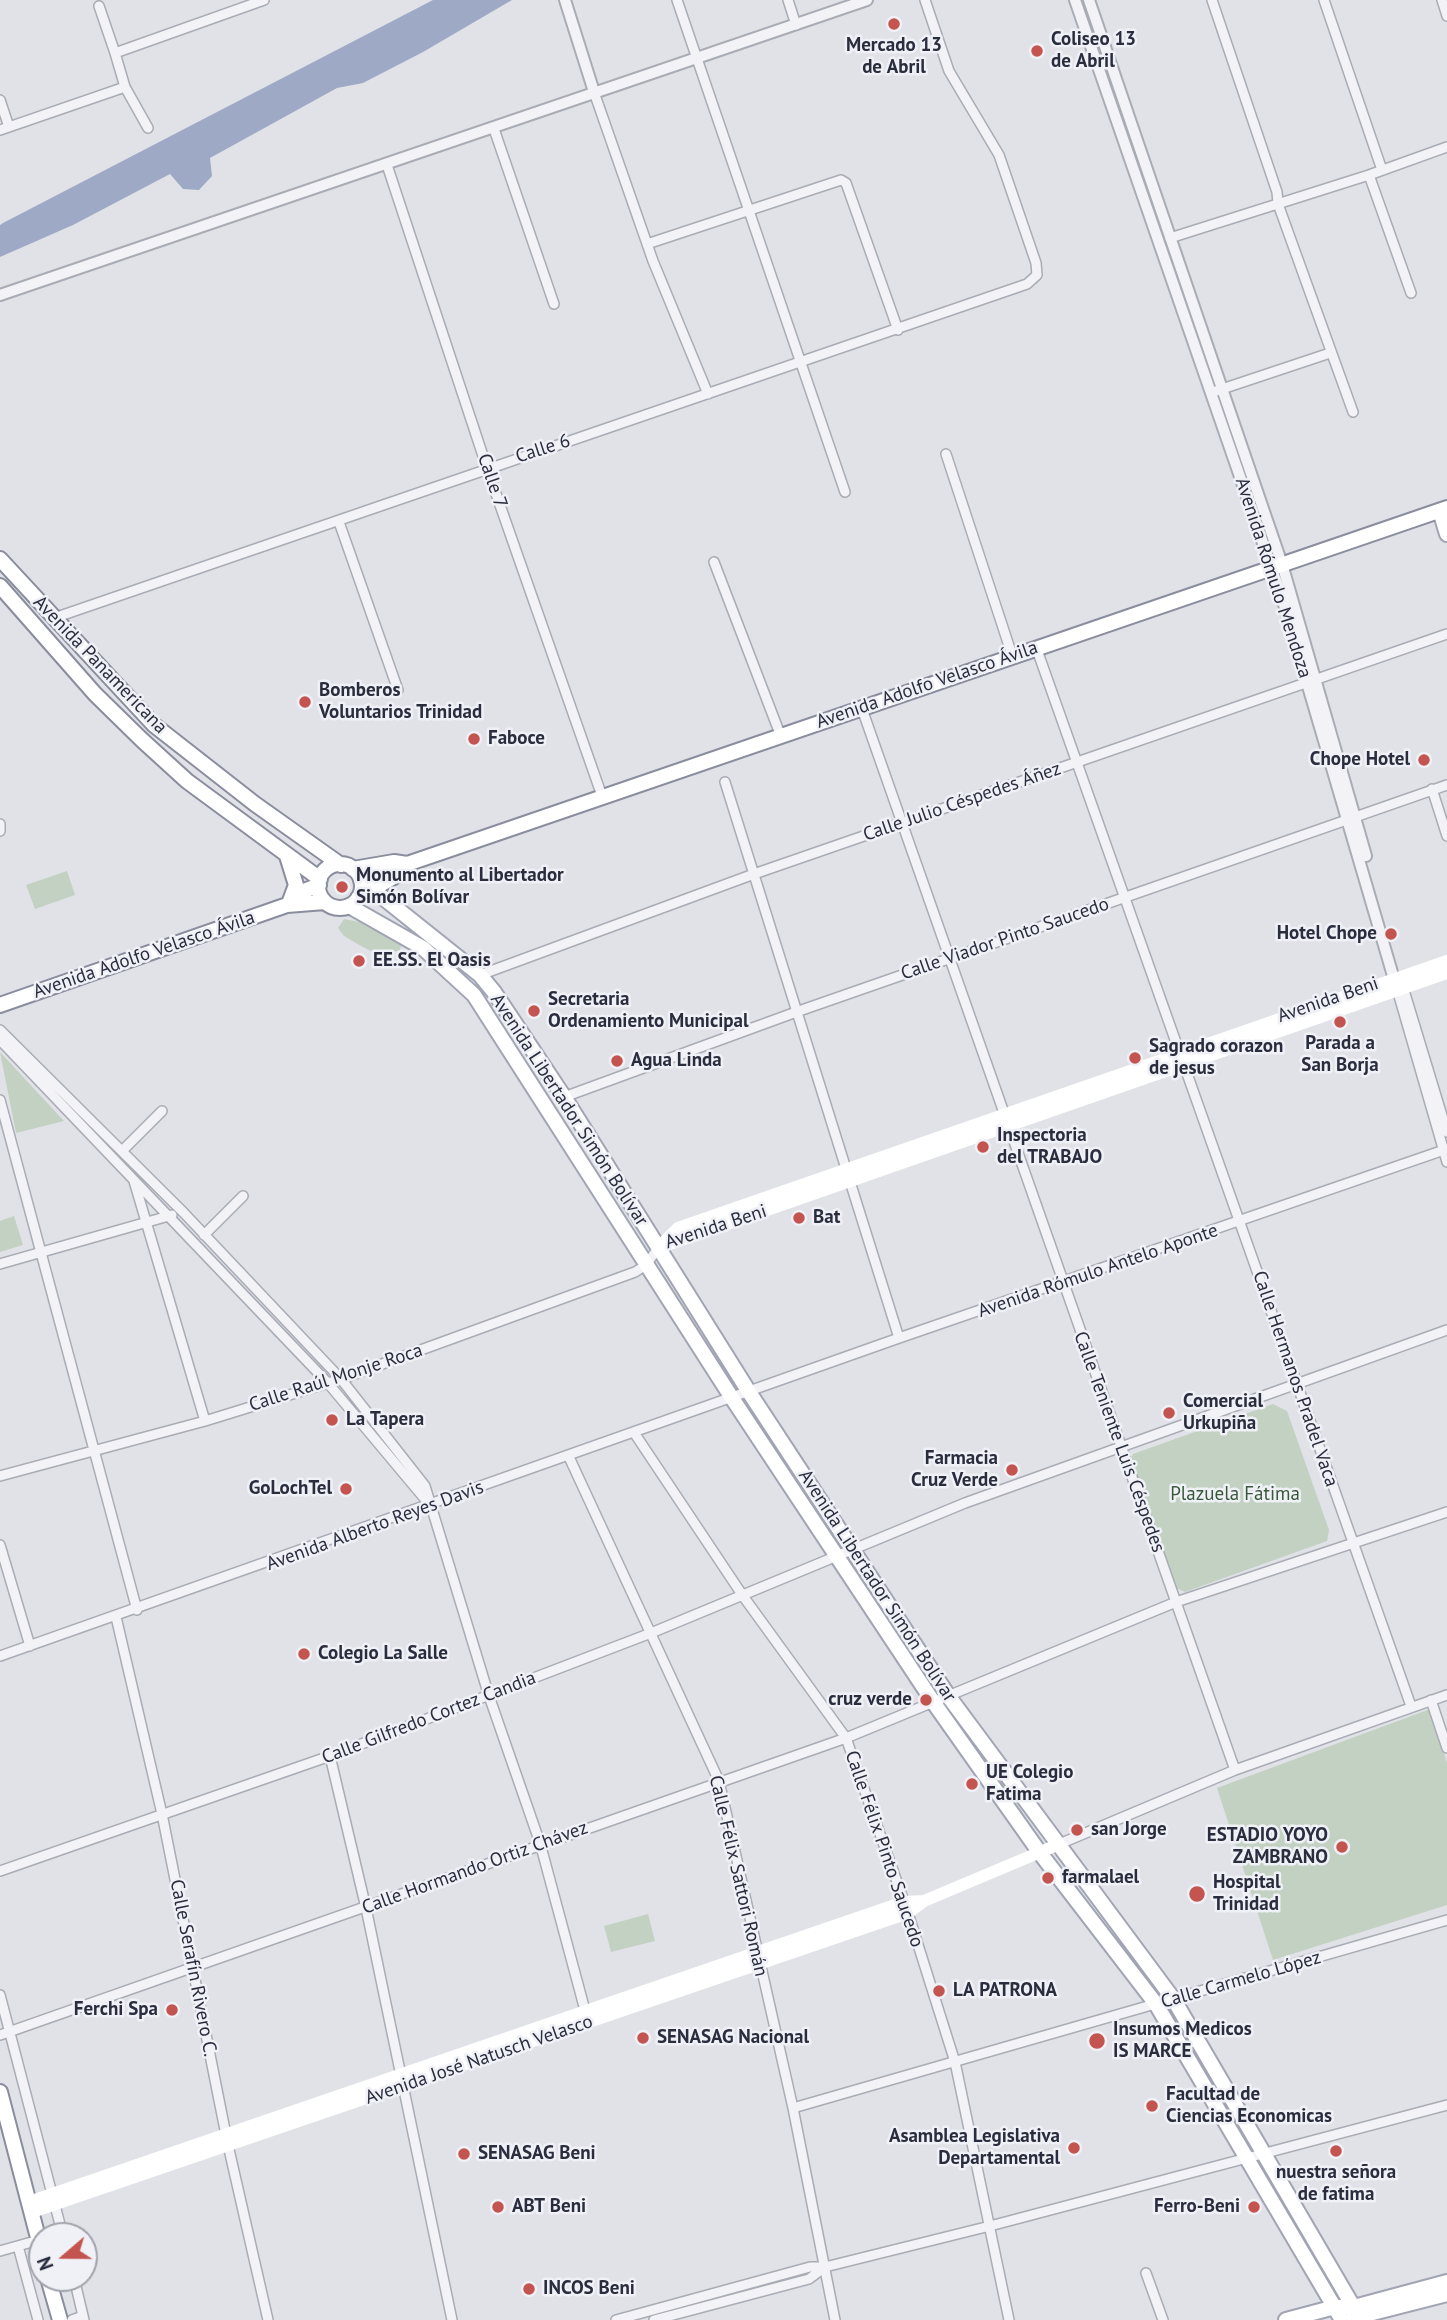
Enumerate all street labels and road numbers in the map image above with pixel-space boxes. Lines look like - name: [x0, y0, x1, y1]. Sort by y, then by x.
- street label: Calle 6: [513, 429, 573, 469]
- street label: Calle 7: [472, 451, 512, 511]
- street label: Avenida Rómulo Mendoza: [1230, 475, 1316, 681]
- street label: Avenida Panamericana: [28, 591, 172, 739]
- street label: Avenida Adolfo Velasco Ávila: [813, 636, 1041, 734]
- street label: Calle Julio Céspedes Áñez: [860, 757, 1064, 847]
- street label: Calle Viador Pinto Saucedo: [898, 893, 1112, 985]
- street label: Avenida Adolfo Velasco Ávila: [30, 906, 258, 1004]
- street label: Avenida Beni: [1274, 972, 1382, 1028]
- street label: Avenida Libertador Simón Bolívar: [485, 990, 653, 1230]
- street label: Avenida Beni: [662, 1200, 770, 1254]
- street label: Avenida Rómulo Antelo Aponte: [975, 1219, 1221, 1323]
- street label: Calle Hermanos Pradel Vaca: [1247, 1268, 1343, 1490]
- street label: Calle Teniente Luis Céspedes: [1068, 1328, 1170, 1556]
- street label: Calle Raúl Monje Roca: [246, 1339, 426, 1417]
- street label: Avenida Libertador Simón Bolívar: [793, 1466, 961, 1706]
- street label: Avenida Alberto Reyes Davis: [263, 1476, 487, 1576]
- street label: Calle Gilfredo Cortez Candia: [319, 1667, 539, 1769]
- street label: Calle Félix Pinto Saucedo: [840, 1748, 928, 1950]
- street label: Calle Félix Sattori Román: [704, 1773, 772, 1979]
- street label: Calle Hormando Ortiz Chávez: [359, 1816, 591, 1920]
- street label: Calle Serafín Rivero C.: [165, 1878, 221, 2058]
- street label: Calle Carmelo López: [1158, 1946, 1324, 2014]
- street label: Avenida José Natusch Velasco: [362, 2010, 596, 2110]

